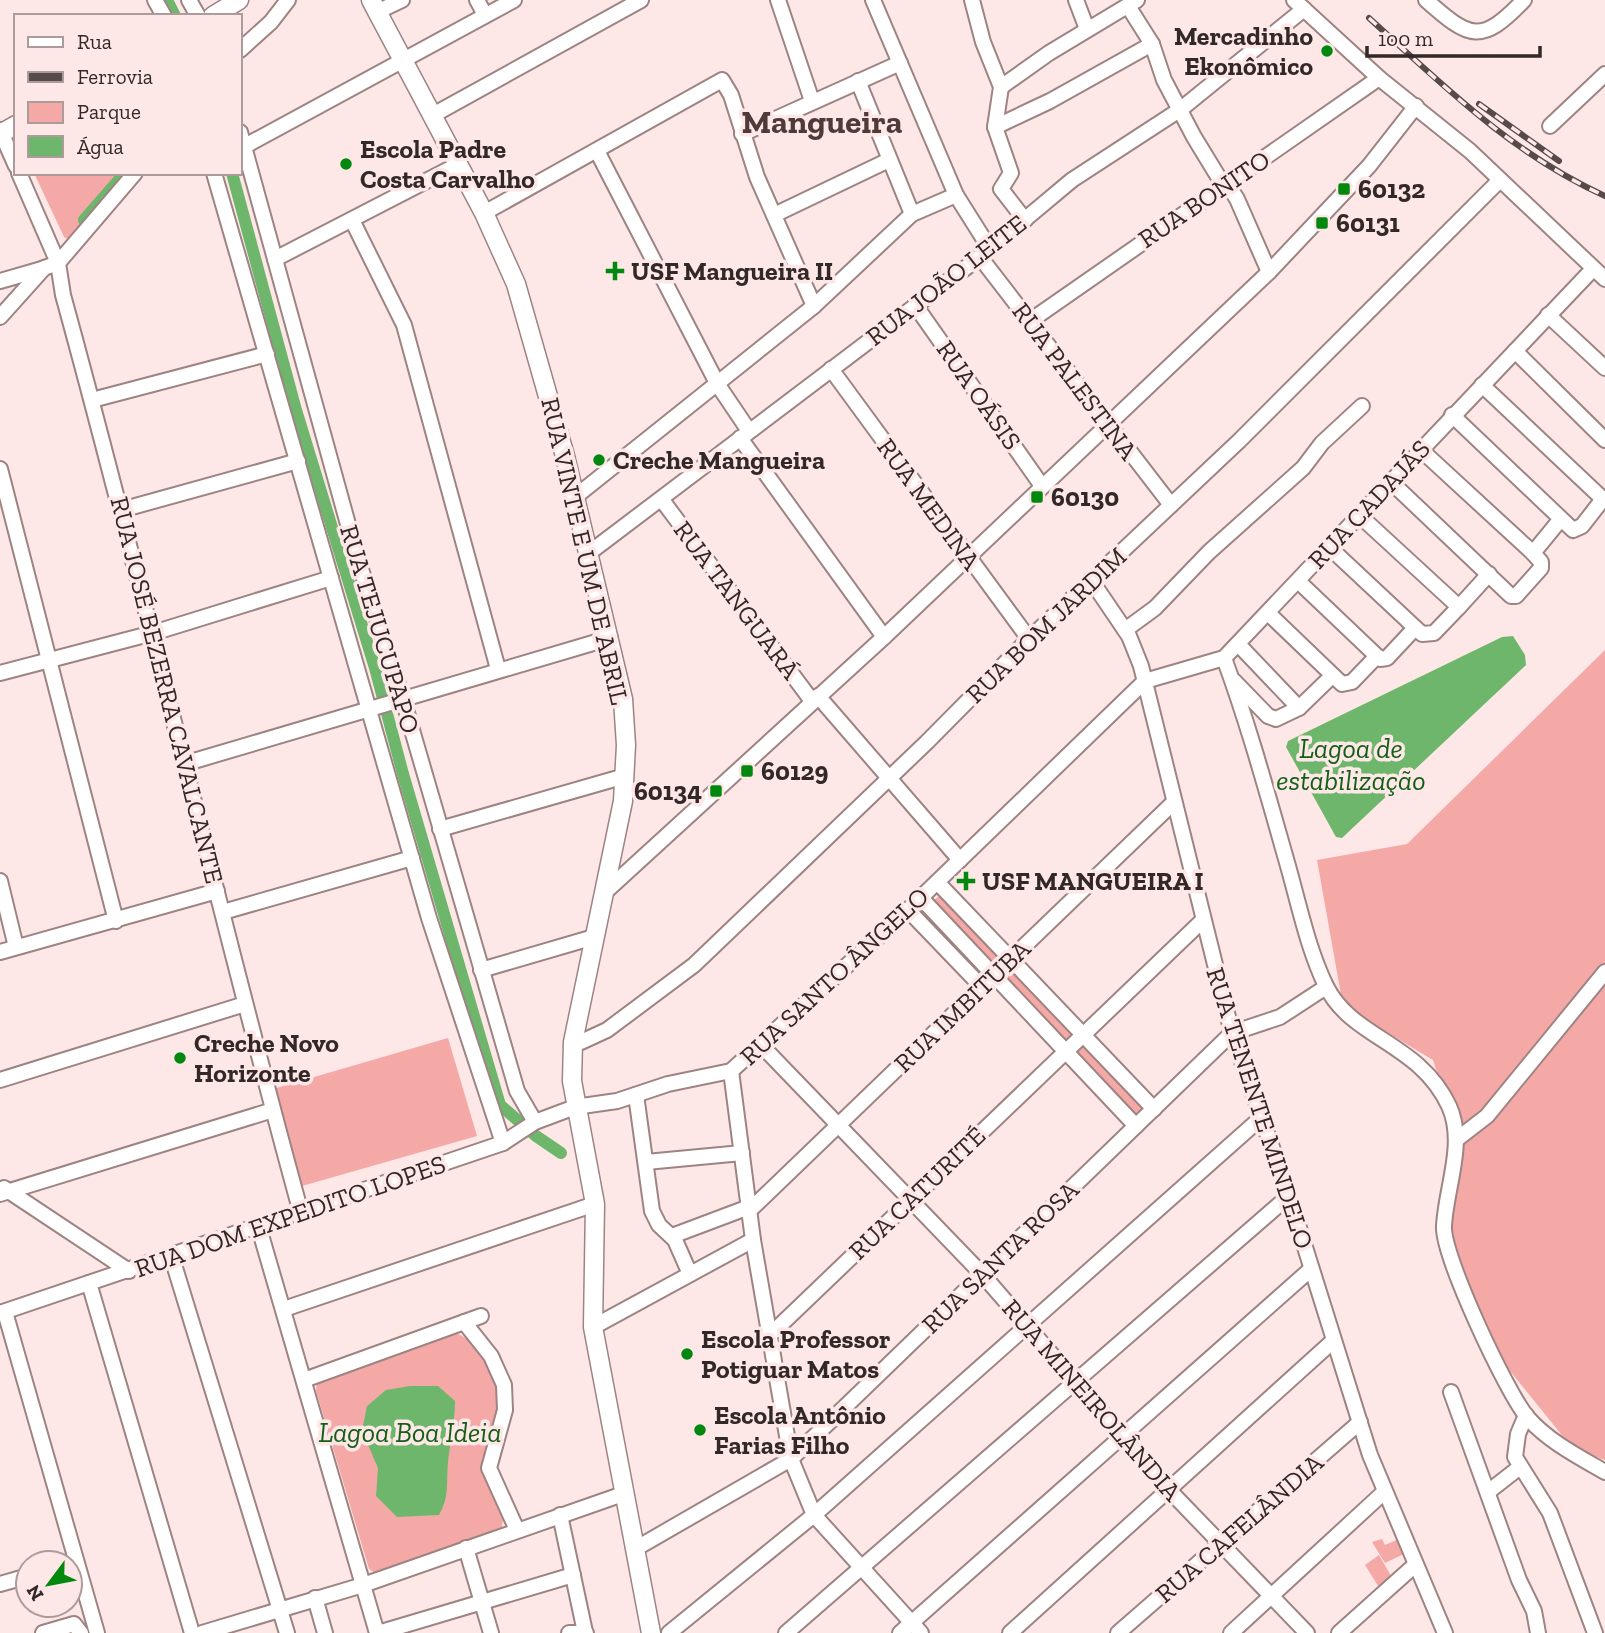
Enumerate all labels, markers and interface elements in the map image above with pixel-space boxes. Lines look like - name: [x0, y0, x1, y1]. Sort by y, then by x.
- legend: [14, 14, 242, 175]
- scale bar: [1367, 14, 1540, 58]
- place label: Mercadinho Ekonômico: [1174, 20, 1313, 82]
- text: 100 m: [1378, 26, 1433, 51]
- text: Rua: [77, 29, 112, 54]
- marker: Mercadinho Ekonômico: [1319, 43, 1335, 59]
- text: Ferrovia: [77, 64, 153, 89]
- text: Parque: [77, 99, 141, 124]
- district label: Mangueira: [742, 102, 903, 141]
- place label: Escola Padre Costa Carvalho: [360, 133, 535, 195]
- text: Água: [77, 134, 124, 159]
- street label: RUA BONITO: [1132, 143, 1276, 255]
- marker: Escola Padre Costa Carvalho: [338, 156, 354, 172]
- place label: 60132: [1358, 173, 1425, 205]
- marker: 60132: [1336, 181, 1352, 197]
- street label: RUA JOÃO LEITE: [859, 207, 1033, 353]
- place label: 60131: [1336, 207, 1400, 239]
- marker: 60131: [1314, 215, 1330, 231]
- place label: USF Mangueira II: [631, 255, 833, 287]
- marker: USF Mangueira II: [605, 261, 625, 281]
- street label: RUA PALESTINA: [1005, 296, 1145, 467]
- street label: RUA OÁSIS: [930, 334, 1028, 456]
- street label: RUA VINTE E UM DE ABRIL: [534, 394, 636, 708]
- street label: RUA MEDINA: [870, 432, 988, 577]
- street label: RUA CADAJÁS: [1301, 433, 1437, 575]
- place label: Creche Mangueira: [613, 444, 825, 476]
- marker: Creche Mangueira: [591, 452, 607, 468]
- place label: 60130: [1051, 481, 1119, 513]
- marker: 60130: [1029, 489, 1045, 505]
- street label: RUA JOSÉ BEZERRA CAVALCANTE: [103, 493, 231, 887]
- street label: RUA TANGUARÁ: [667, 514, 808, 687]
- street label: RUA TEJUCUPAPO: [333, 521, 427, 737]
- street label: RUA BOM JARDIM: [959, 540, 1133, 710]
- water label: Lagoa de estabilização: [1276, 732, 1426, 797]
- place label: 60129: [761, 755, 828, 787]
- marker: 60129: [739, 763, 755, 779]
- place label: 60134: [634, 775, 702, 807]
- marker: 60134: [708, 783, 724, 799]
- place label: USF MANGUEIRA I: [982, 865, 1204, 897]
- marker: USF MANGUEIRA I: [956, 871, 976, 891]
- street label: RUA SANTO ÂNGELO: [733, 880, 935, 1072]
- street label: RUA IMBITUBA: [887, 932, 1038, 1079]
- street label: RUA TENENTE MINDELO: [1199, 963, 1321, 1253]
- place label: Creche Novo Horizonte: [194, 1027, 339, 1089]
- marker: Creche Novo Horizonte: [172, 1050, 188, 1066]
- street label: RUA CATURITÉ: [842, 1120, 992, 1266]
- street label: RUA DOM EXPEDITO LOPES: [130, 1148, 450, 1284]
- street label: RUA SANTA ROSA: [915, 1173, 1086, 1340]
- street label: RUA MINEIROLÂNDIA: [996, 1292, 1189, 1508]
- place label: Escola Professor Potiguar Matos: [701, 1323, 891, 1385]
- marker: Escola Professor Potiguar Matos: [679, 1346, 695, 1362]
- place label: Escola Antônio Farias Filho: [714, 1399, 886, 1461]
- water label: Lagoa Boa Ideia: [318, 1416, 502, 1449]
- marker: Escola Antônio Farias Filho: [692, 1422, 708, 1438]
- street label: RUA CAFELÂNDIA: [1148, 1446, 1330, 1610]
- north arrow: [14, 1549, 84, 1619]
- text: N: [21, 1581, 49, 1605]

